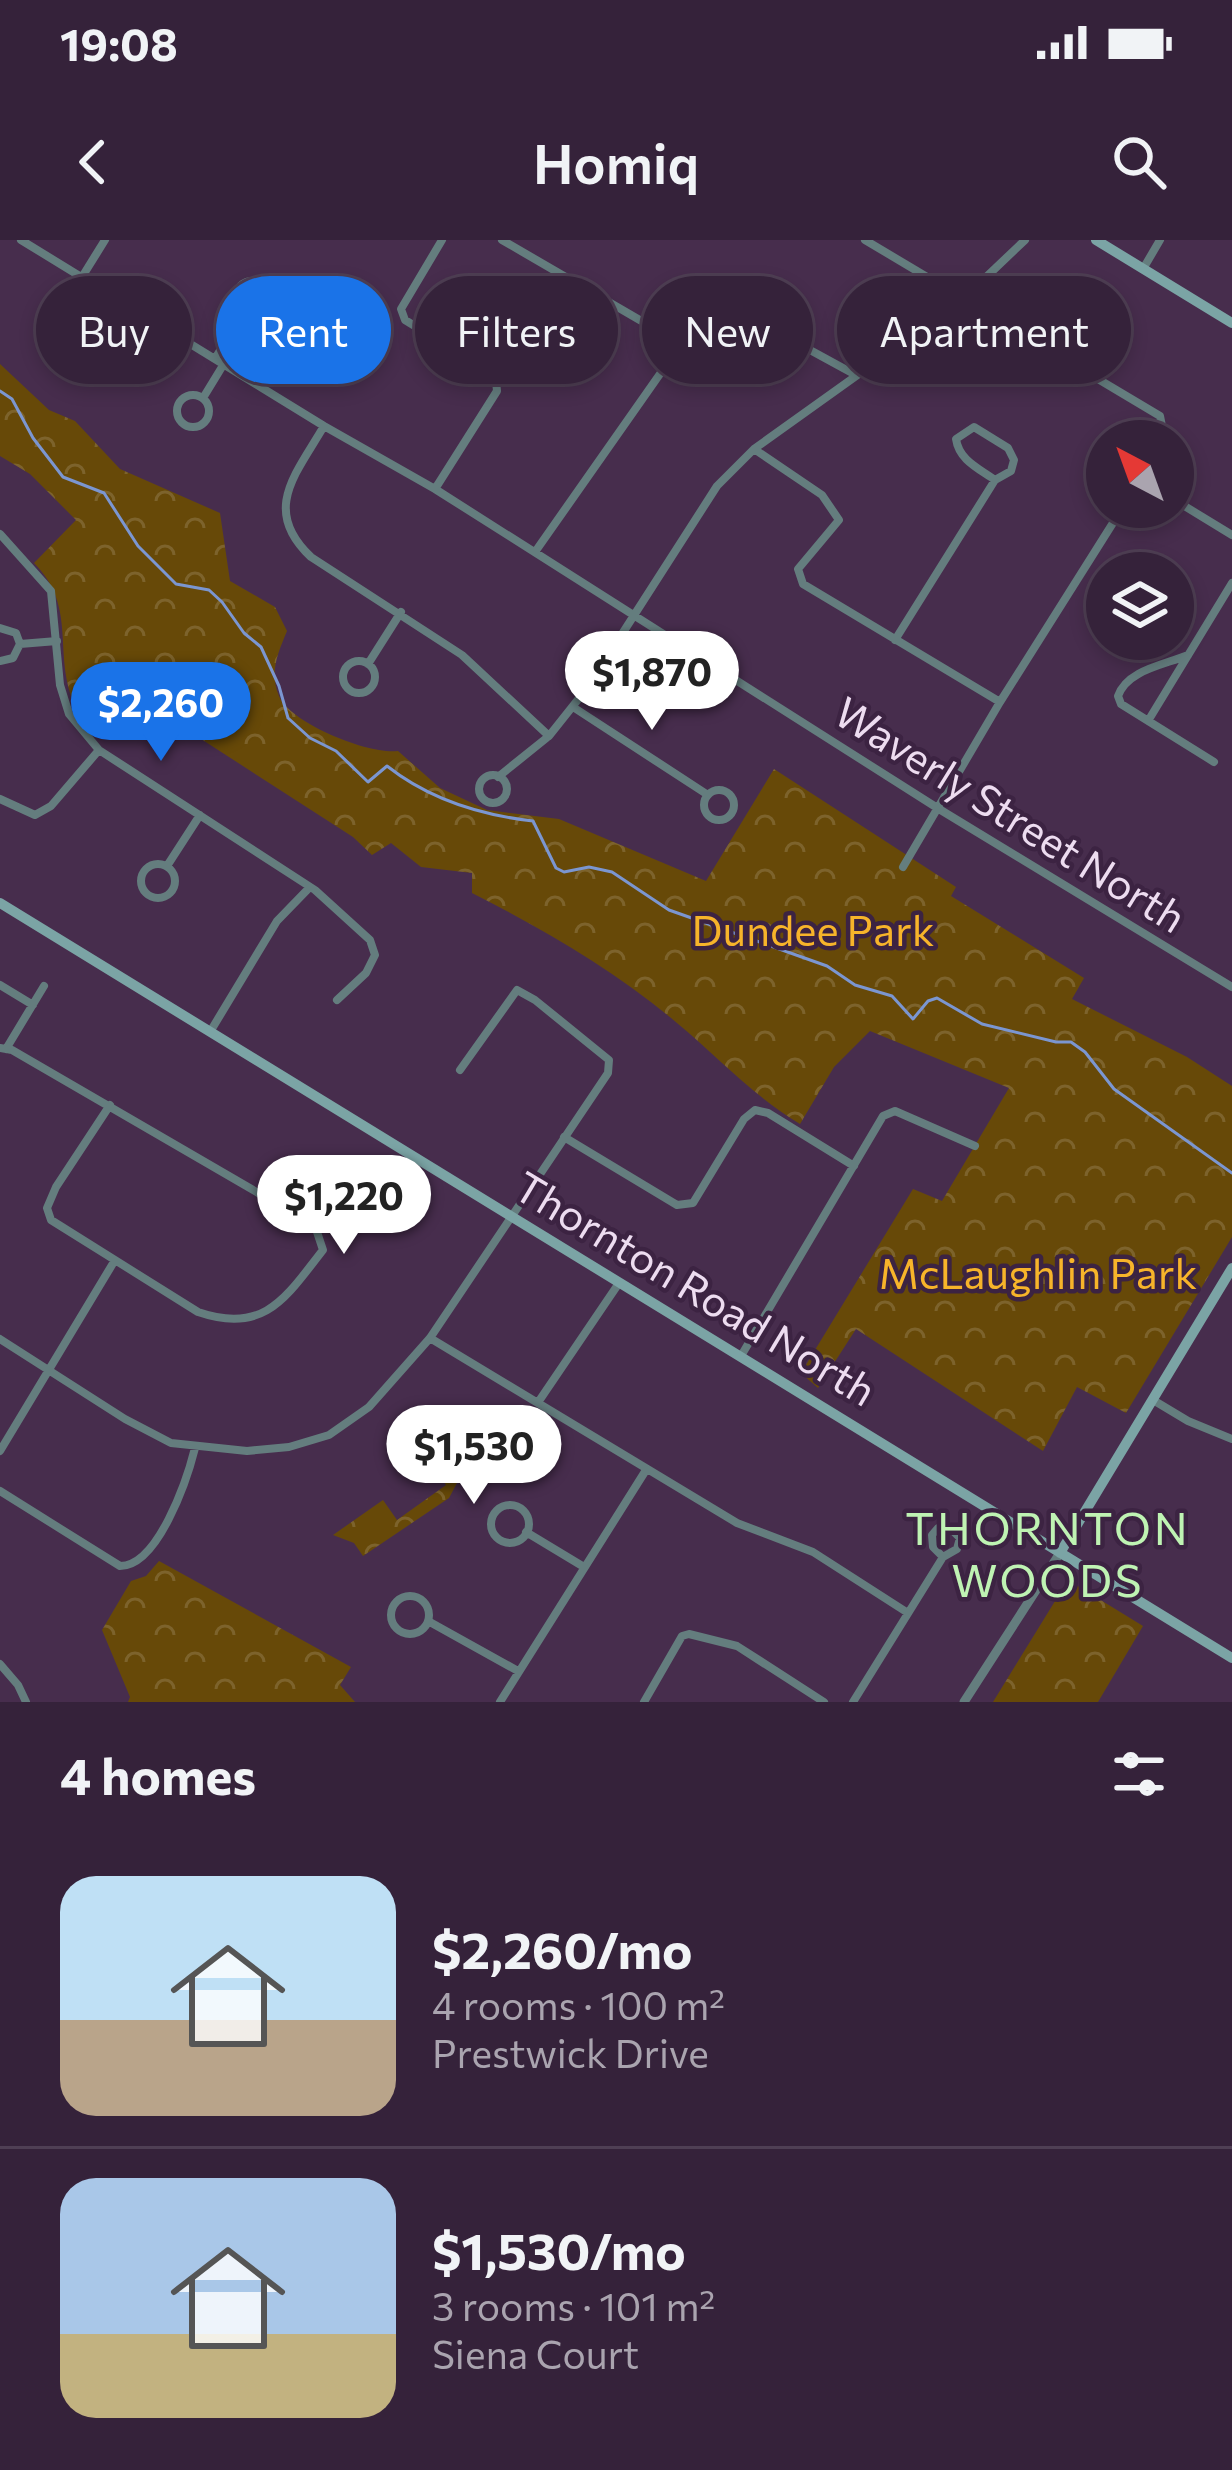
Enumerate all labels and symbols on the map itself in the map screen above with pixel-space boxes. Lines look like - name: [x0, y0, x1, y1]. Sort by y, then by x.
- north arrow: [1086, 420, 1194, 528]
- pin: $1,870: [554, 631, 750, 733]
- pin: $2,260: [63, 662, 259, 764]
- street label: Waverly Street North: [826, 684, 1196, 942]
- park label: Dundee Park: [692, 903, 934, 955]
- pin: $1,220: [246, 1155, 442, 1257]
- street label: Thornton Road North: [506, 1159, 886, 1416]
- park label: McLaughlin Park: [879, 1246, 1197, 1298]
- pin: $1,530: [376, 1405, 572, 1507]
- district label: THORNTON WOODS: [905, 1499, 1191, 1606]

